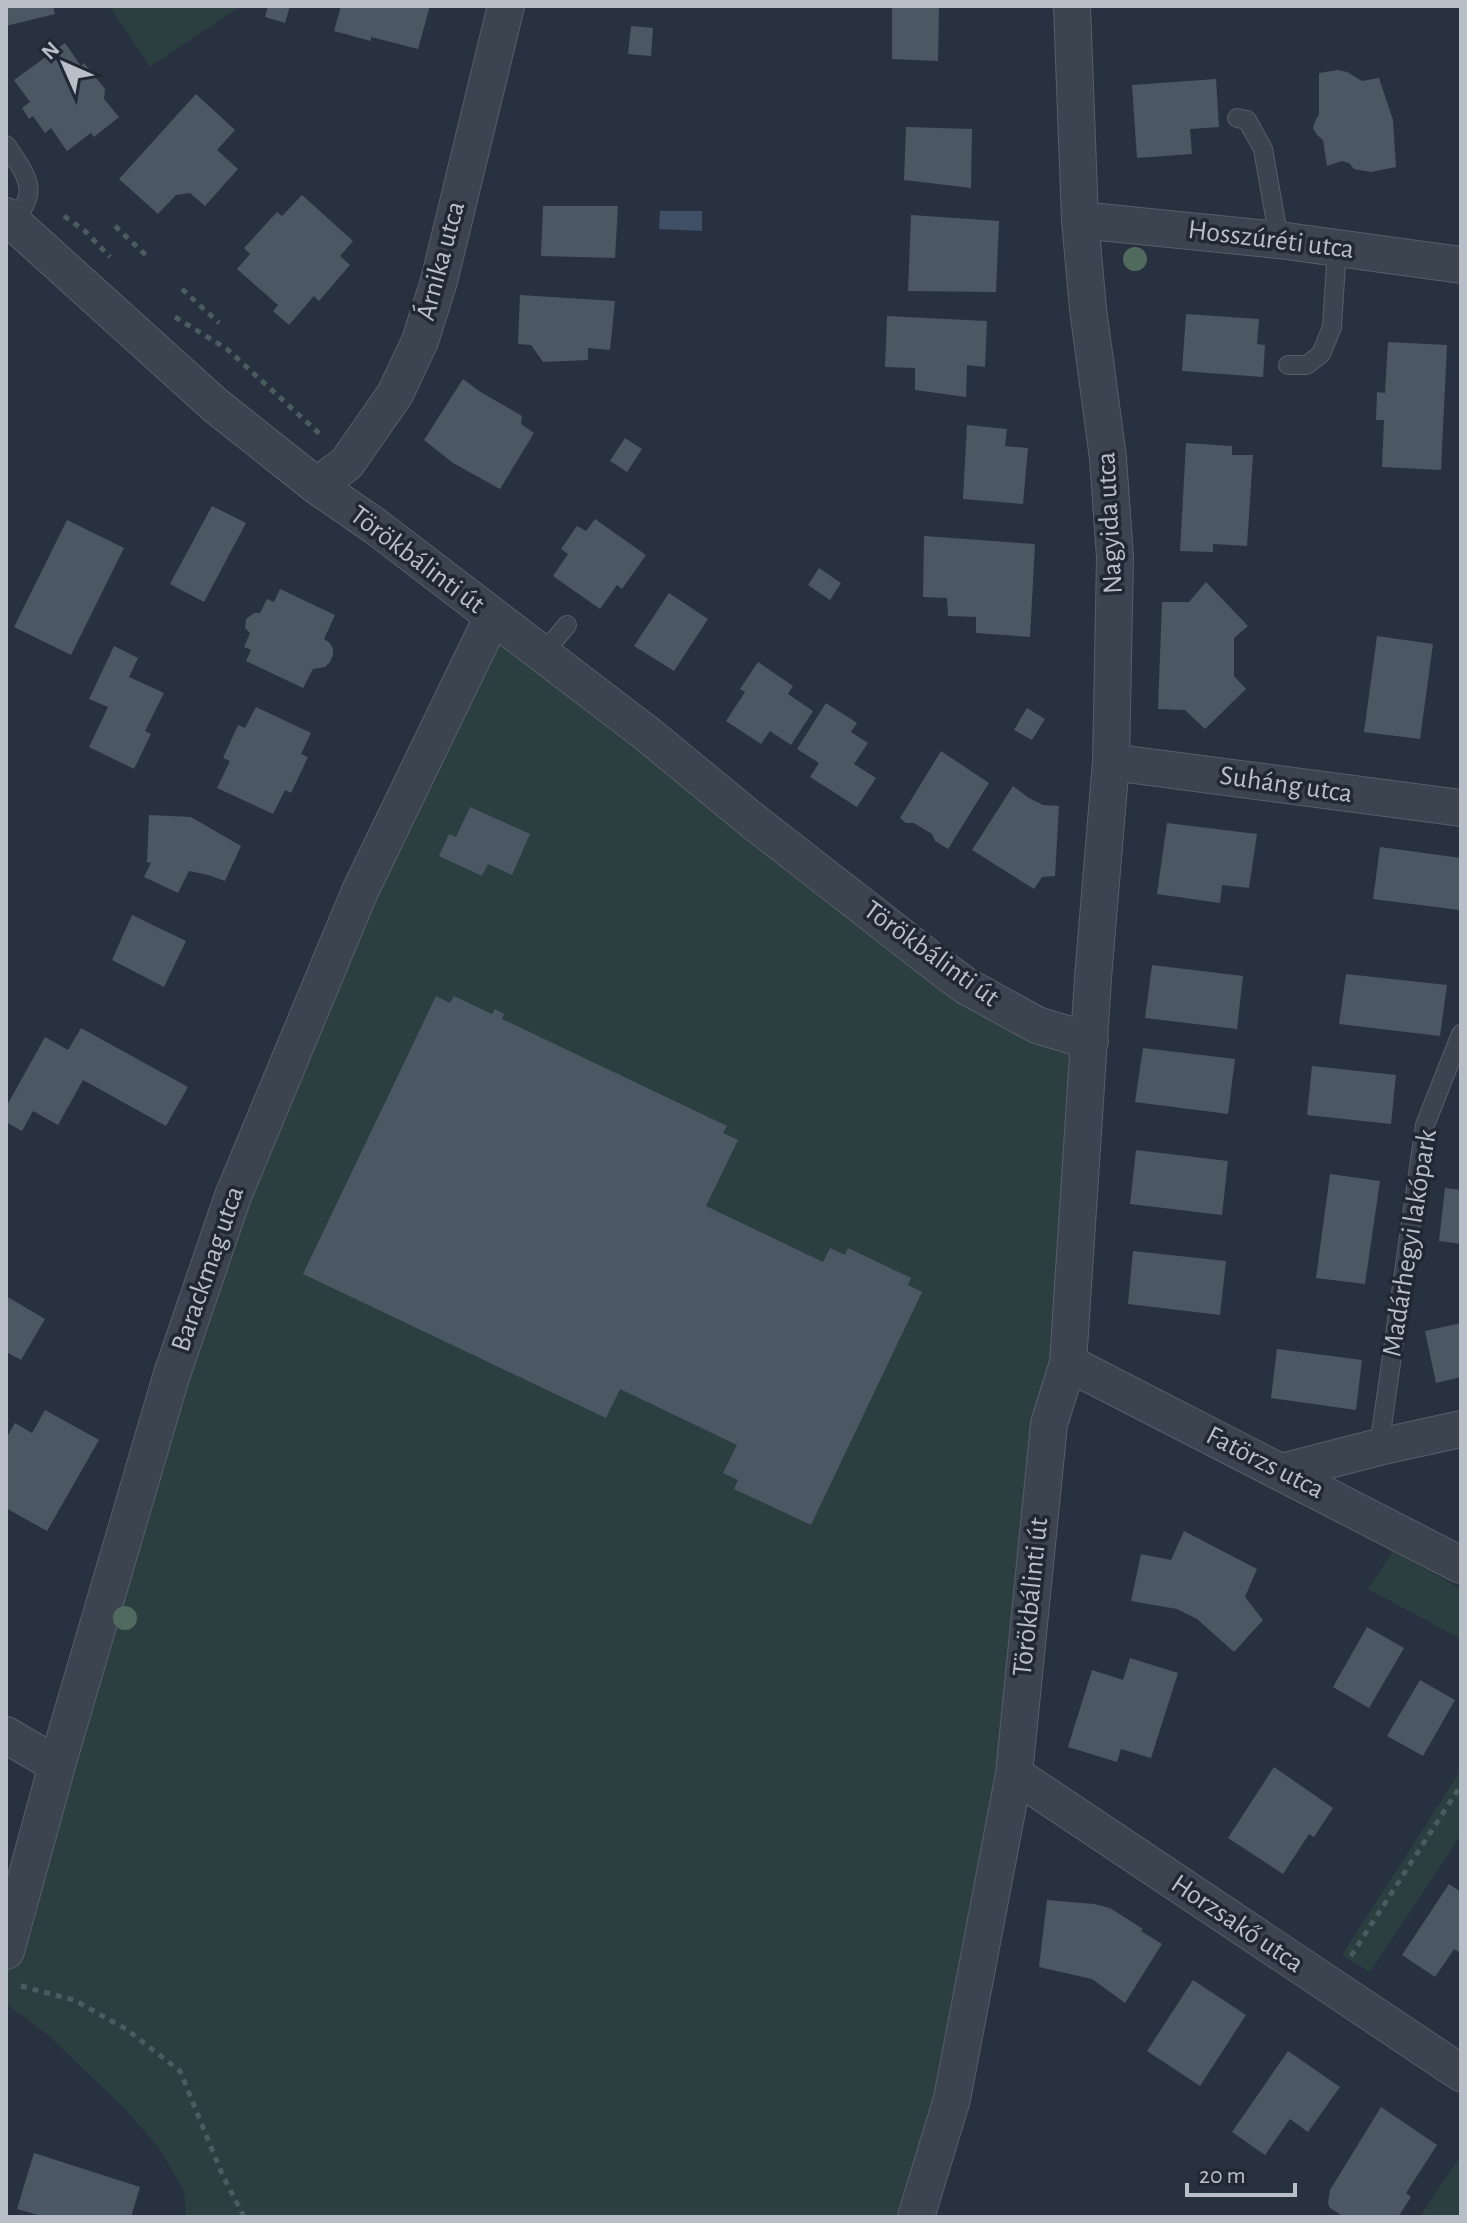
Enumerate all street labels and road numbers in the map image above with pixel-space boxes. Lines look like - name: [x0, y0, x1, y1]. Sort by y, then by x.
- street label: Árnika utca: [409, 198, 470, 324]
- street label: Hosszúréti utca: [1186, 216, 1356, 264]
- street label: Nagyida utca: [1092, 451, 1128, 595]
- street label: Törökbálinti út: [345, 501, 489, 619]
- street label: Suháng utca: [1218, 762, 1354, 808]
- street label: Törökbálinti út: [858, 896, 1004, 1012]
- street label: Madárhegyi lakópark: [1378, 1127, 1442, 1359]
- street label: Barackmag utca: [167, 1183, 249, 1355]
- street label: Fatörzs utca: [1202, 1421, 1328, 1505]
- street label: Törökbálinti út: [1009, 1516, 1053, 1678]
- street label: Horzsakő utca: [1166, 1870, 1308, 1978]

